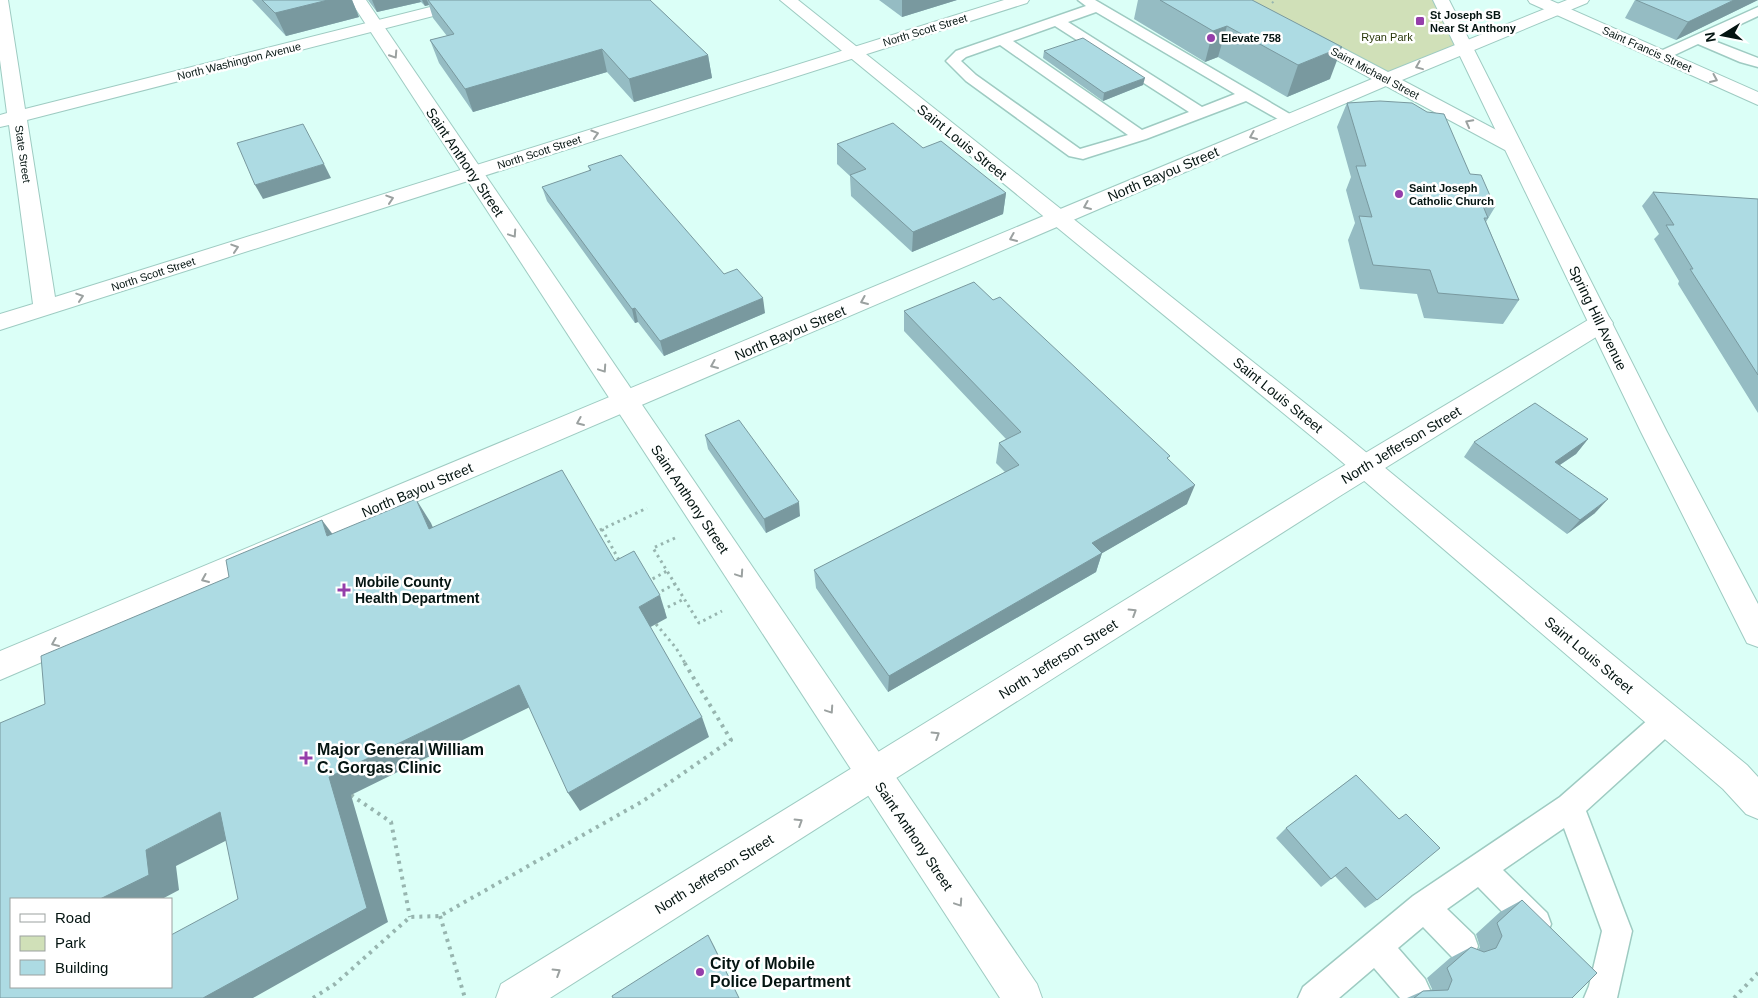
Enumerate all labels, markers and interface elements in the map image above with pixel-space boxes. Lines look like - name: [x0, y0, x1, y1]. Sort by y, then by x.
- place label: St Joseph SB Near St Anthony: [1430, 9, 1517, 34]
- north arrow: [1698, 10, 1748, 60]
- street label: North Scott Street: [881, 11, 969, 49]
- marker: St Joseph SB Near St Anthony: [1414, 15, 1426, 27]
- street label: Saint Francis Street: [1600, 24, 1694, 74]
- park label: Ryan Park: [1361, 31, 1413, 43]
- text: N: [1701, 31, 1719, 44]
- marker: Elevate 758: [1205, 32, 1217, 44]
- place label: Elevate 758: [1221, 32, 1281, 44]
- street label: North Washington Avenue: [176, 40, 302, 82]
- street label: Saint Michael Street: [1329, 45, 1421, 101]
- one-way arrow: [388, 50, 397, 59]
- one-way arrow: [1415, 60, 1424, 71]
- one-way arrow: [1709, 73, 1718, 84]
- street label: Saint Louis Street: [914, 101, 1010, 183]
- street label: Saint Anthony Street: [423, 105, 507, 219]
- one-way arrow: [1465, 119, 1474, 129]
- street label: State Street: [13, 124, 33, 184]
- one-way arrow: [590, 130, 598, 140]
- one-way arrow: [1249, 130, 1258, 140]
- street label: North Scott Street: [496, 133, 582, 171]
- street label: North Bayou Street: [1105, 143, 1221, 205]
- place label: Saint Joseph Catholic Church: [1409, 182, 1494, 207]
- marker: Saint Joseph Catholic Church: [1393, 188, 1405, 200]
- one-way arrow: [385, 194, 393, 204]
- one-way arrow: [1083, 200, 1092, 210]
- one-way arrow: [507, 229, 516, 238]
- one-way arrow: [1009, 231, 1018, 242]
- one-way arrow: [230, 243, 239, 253]
- street label: North Scott Street: [110, 255, 196, 293]
- street label: Spring Hill Avenue: [1566, 263, 1630, 373]
- one-way arrow: [75, 292, 84, 302]
- one-way arrow: [860, 295, 869, 306]
- street label: North Bayou Street: [732, 302, 848, 364]
- street label: Saint Louis Street: [1230, 354, 1326, 436]
- one-way arrow: [710, 359, 719, 370]
- one-way arrow: [597, 364, 607, 373]
- street label: North Jefferson Street: [1338, 403, 1464, 487]
- one-way arrow: [577, 416, 585, 426]
- street label: Saint Anthony Street: [648, 442, 732, 556]
- street label: North Bayou Street: [359, 459, 475, 521]
- one-way arrow: [734, 569, 743, 578]
- one-way arrow: [201, 573, 210, 584]
- place label: Mobile County Health Department: [355, 574, 480, 606]
- marker: Mobile County Health Department: [337, 583, 351, 597]
- one-way arrow: [1128, 608, 1137, 618]
- street label: Saint Louis Street: [1542, 613, 1637, 697]
- street label: North Jefferson Street: [996, 616, 1120, 702]
- one-way arrow: [51, 636, 60, 647]
- one-way arrow: [824, 704, 833, 713]
- one-way arrow: [931, 732, 940, 742]
- place label: Major General William C. Gorgas Clinic: [317, 741, 484, 776]
- marker: Major General William C. Gorgas Clinic: [299, 751, 313, 765]
- street label: Saint Anthony Street: [872, 779, 956, 893]
- one-way arrow: [793, 819, 803, 828]
- street label: North Jefferson Street: [652, 831, 776, 917]
- one-way arrow: [953, 897, 962, 907]
- legend: [10, 898, 172, 988]
- text: Road: [55, 909, 91, 926]
- text: Park: [55, 934, 86, 951]
- place label: City of Mobile Police Department: [710, 955, 851, 990]
- text: Building: [55, 959, 108, 976]
- marker: City of Mobile Police Department: [694, 966, 706, 978]
- one-way arrow: [551, 969, 560, 979]

